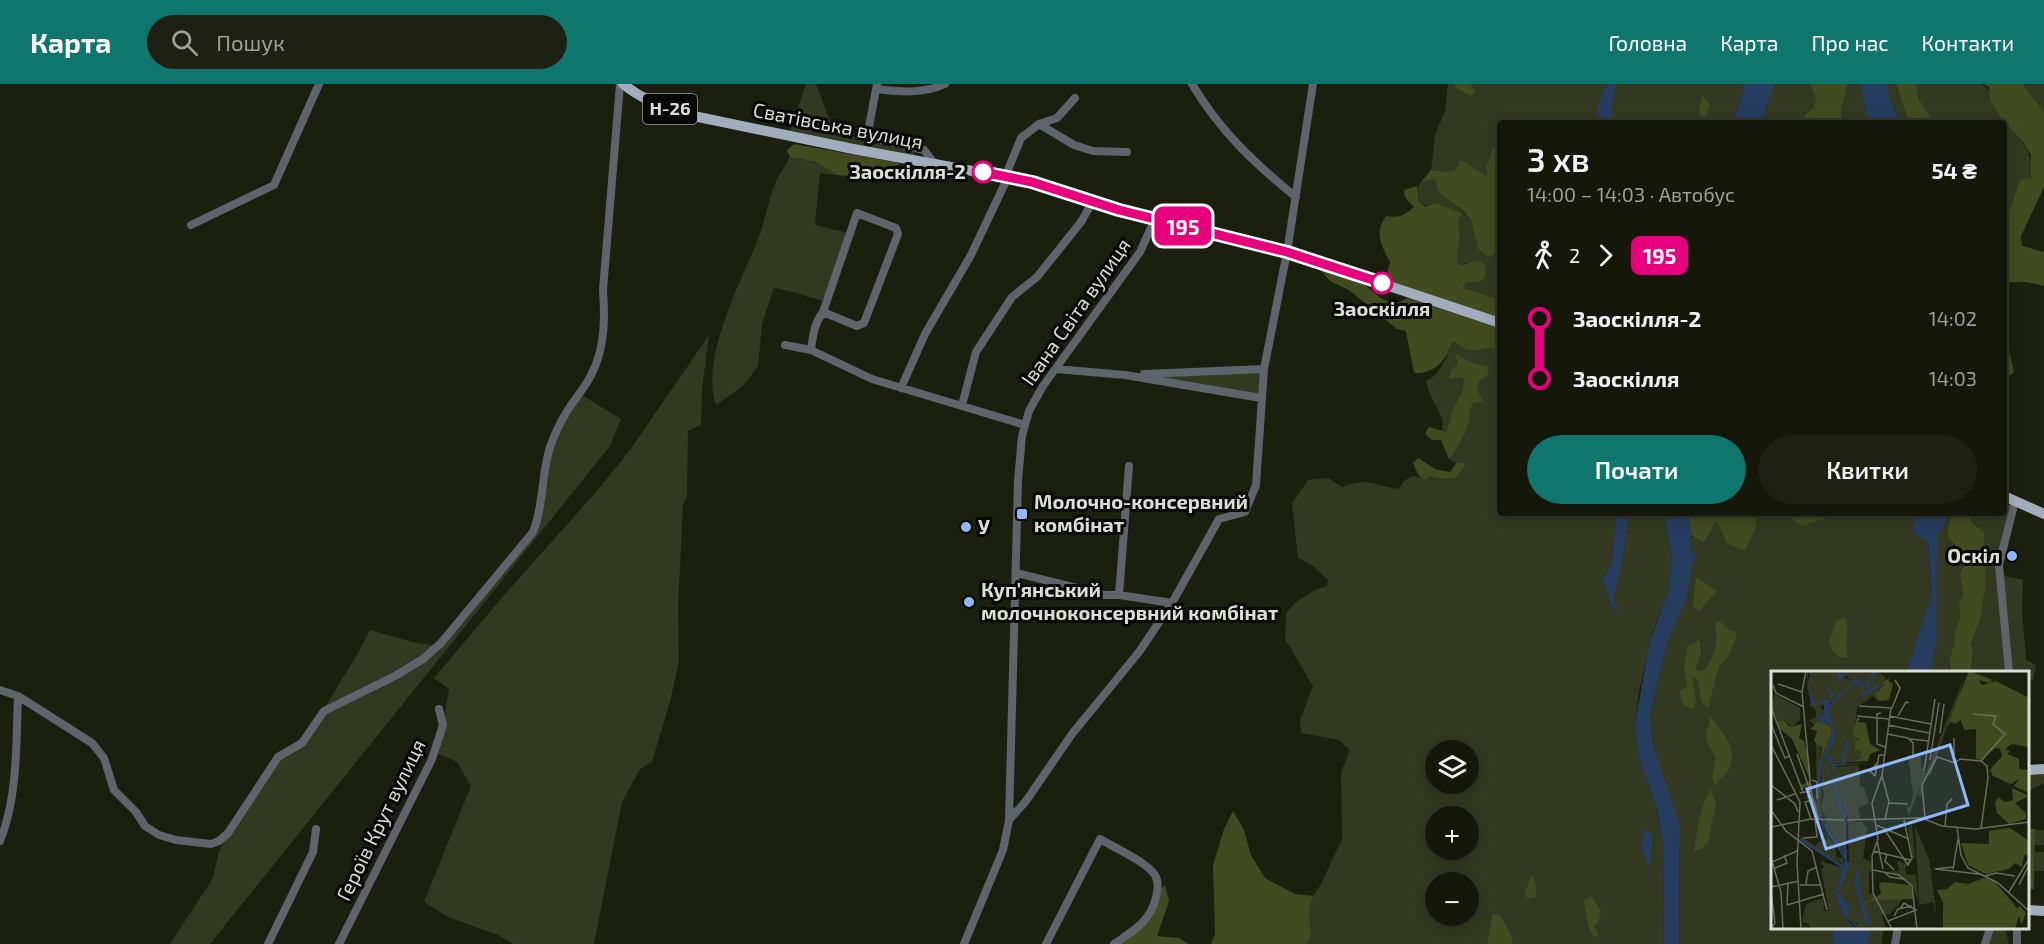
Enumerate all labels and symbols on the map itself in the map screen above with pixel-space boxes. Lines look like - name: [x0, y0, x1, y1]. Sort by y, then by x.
- road number: Н-26: [643, 94, 697, 124]
- street label: Сватівська вулиця: [751, 97, 925, 154]
- place label: Заоскілля-2: [849, 159, 966, 183]
- marker: Заоскілля-2: [972, 161, 994, 183]
- line badge: 195: [1148, 206, 1218, 246]
- street label: Івана Світа вулиця: [1015, 233, 1136, 390]
- marker: Заоскілля: [1371, 272, 1393, 294]
- place label: Заоскілля: [1334, 296, 1430, 320]
- place label: Молочно-консервний комбінат: [1034, 489, 1248, 536]
- marker: Молочно-консервний комбінат: [1015, 507, 1029, 521]
- place label: У: [978, 514, 990, 538]
- marker: У: [959, 520, 973, 534]
- place label: Оскіл: [1947, 543, 2000, 567]
- marker: Оскіл: [2005, 549, 2019, 563]
- place label: Куп'янський молочноконсервний комбінат: [981, 577, 1278, 624]
- marker: Куп'янський молочноконсервний комбінат: [962, 595, 976, 609]
- inset map: [1771, 671, 2029, 929]
- street label: Героїв Крут вулиця: [331, 735, 431, 905]

